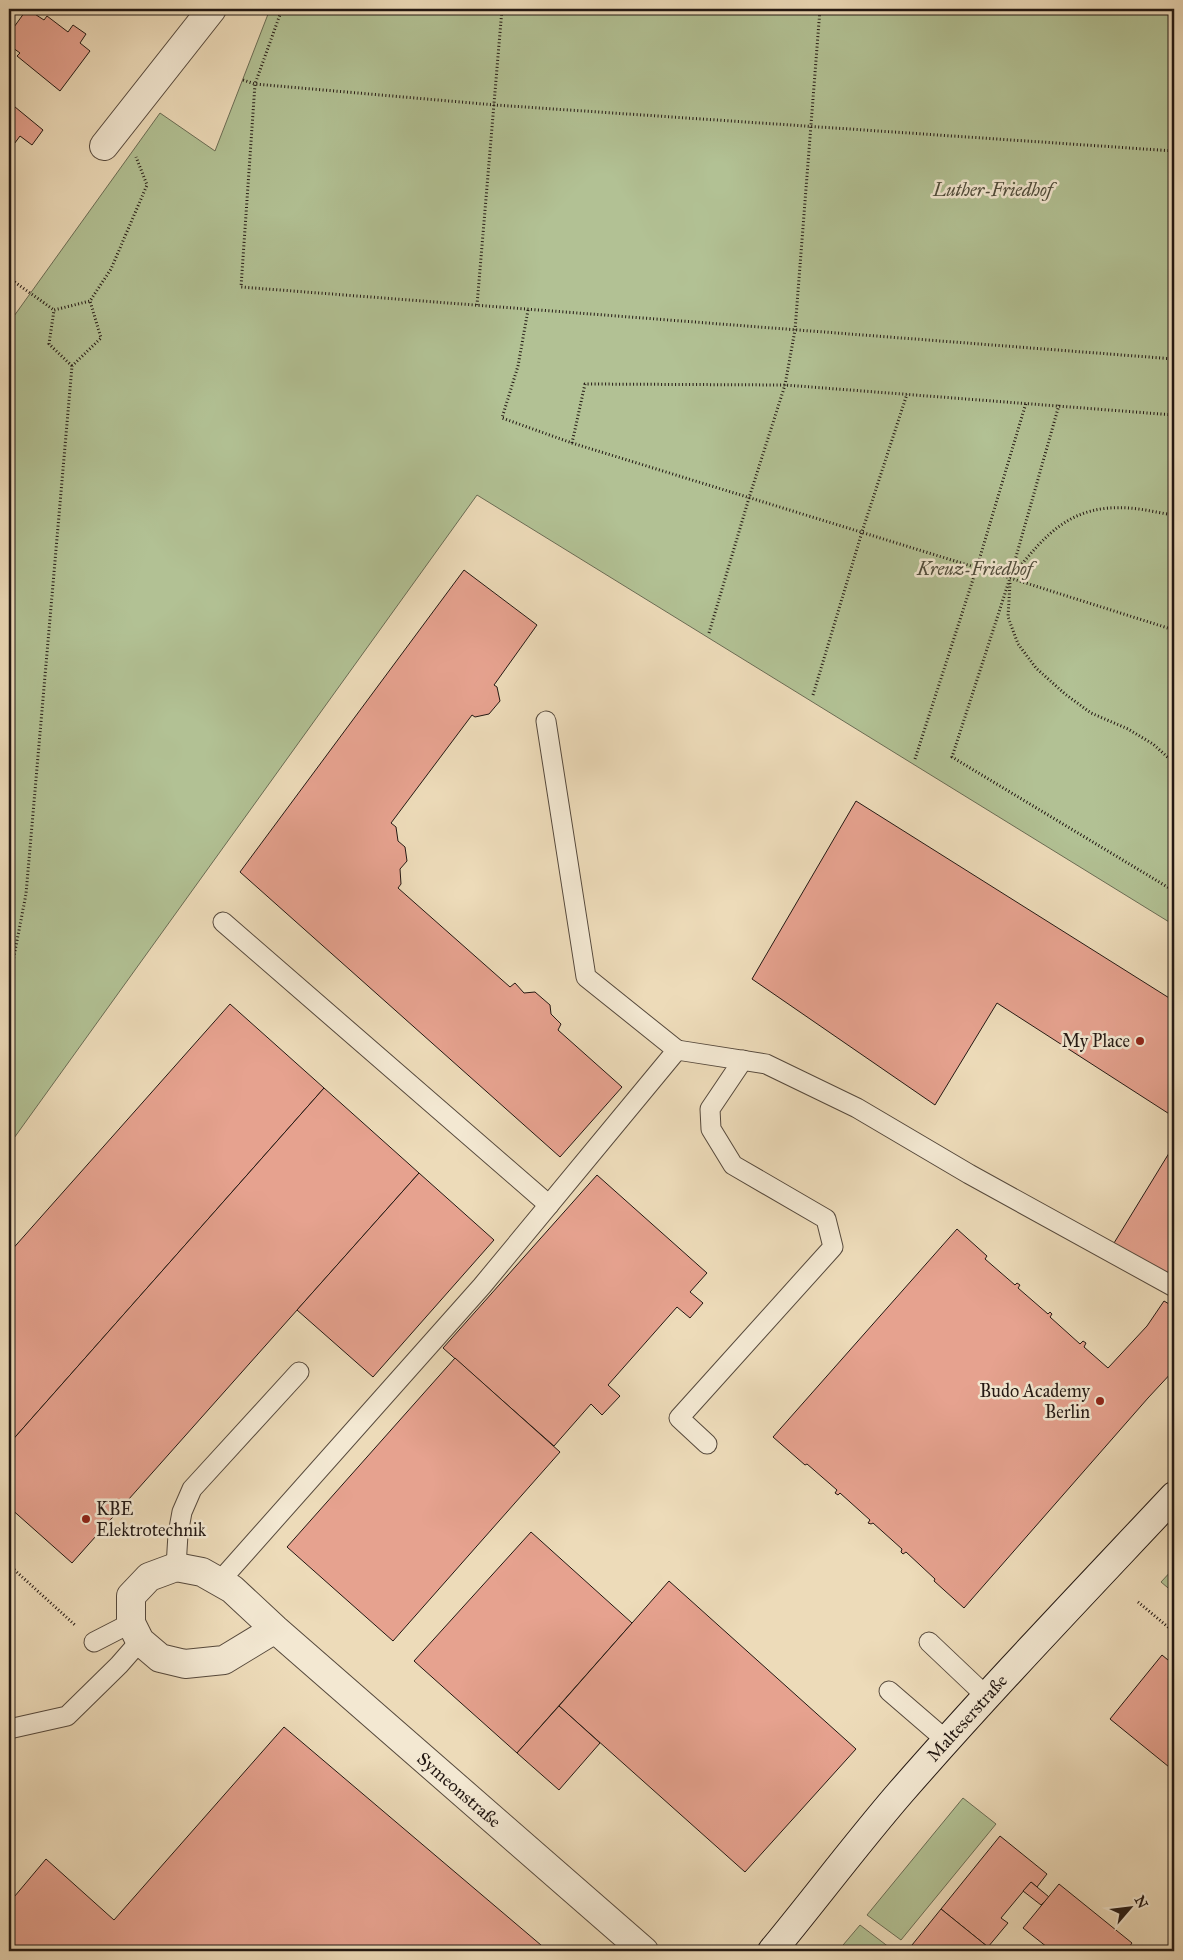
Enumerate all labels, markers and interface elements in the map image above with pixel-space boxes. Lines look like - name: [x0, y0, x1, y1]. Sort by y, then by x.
- park label: Luther-Friedhof: [932, 179, 1058, 201]
- park label: Kreuz-Friedhof: [916, 558, 1038, 580]
- place label: My Place: [1062, 1030, 1130, 1052]
- marker: My Place: [1134, 1035, 1146, 1047]
- place label: Budo Academy Berlin: [979, 1380, 1091, 1423]
- marker: Budo Academy Berlin: [1094, 1395, 1106, 1407]
- place label: KBE Elektrotechnik: [96, 1498, 207, 1541]
- marker: KBE Elektrotechnik: [80, 1513, 92, 1525]
- street label: Malteserstraße: [922, 1670, 1012, 1766]
- street label: Symeonstraße: [412, 1747, 506, 1833]
- north arrow: [1106, 1882, 1156, 1932]
- text: N: [1131, 1893, 1151, 1911]

